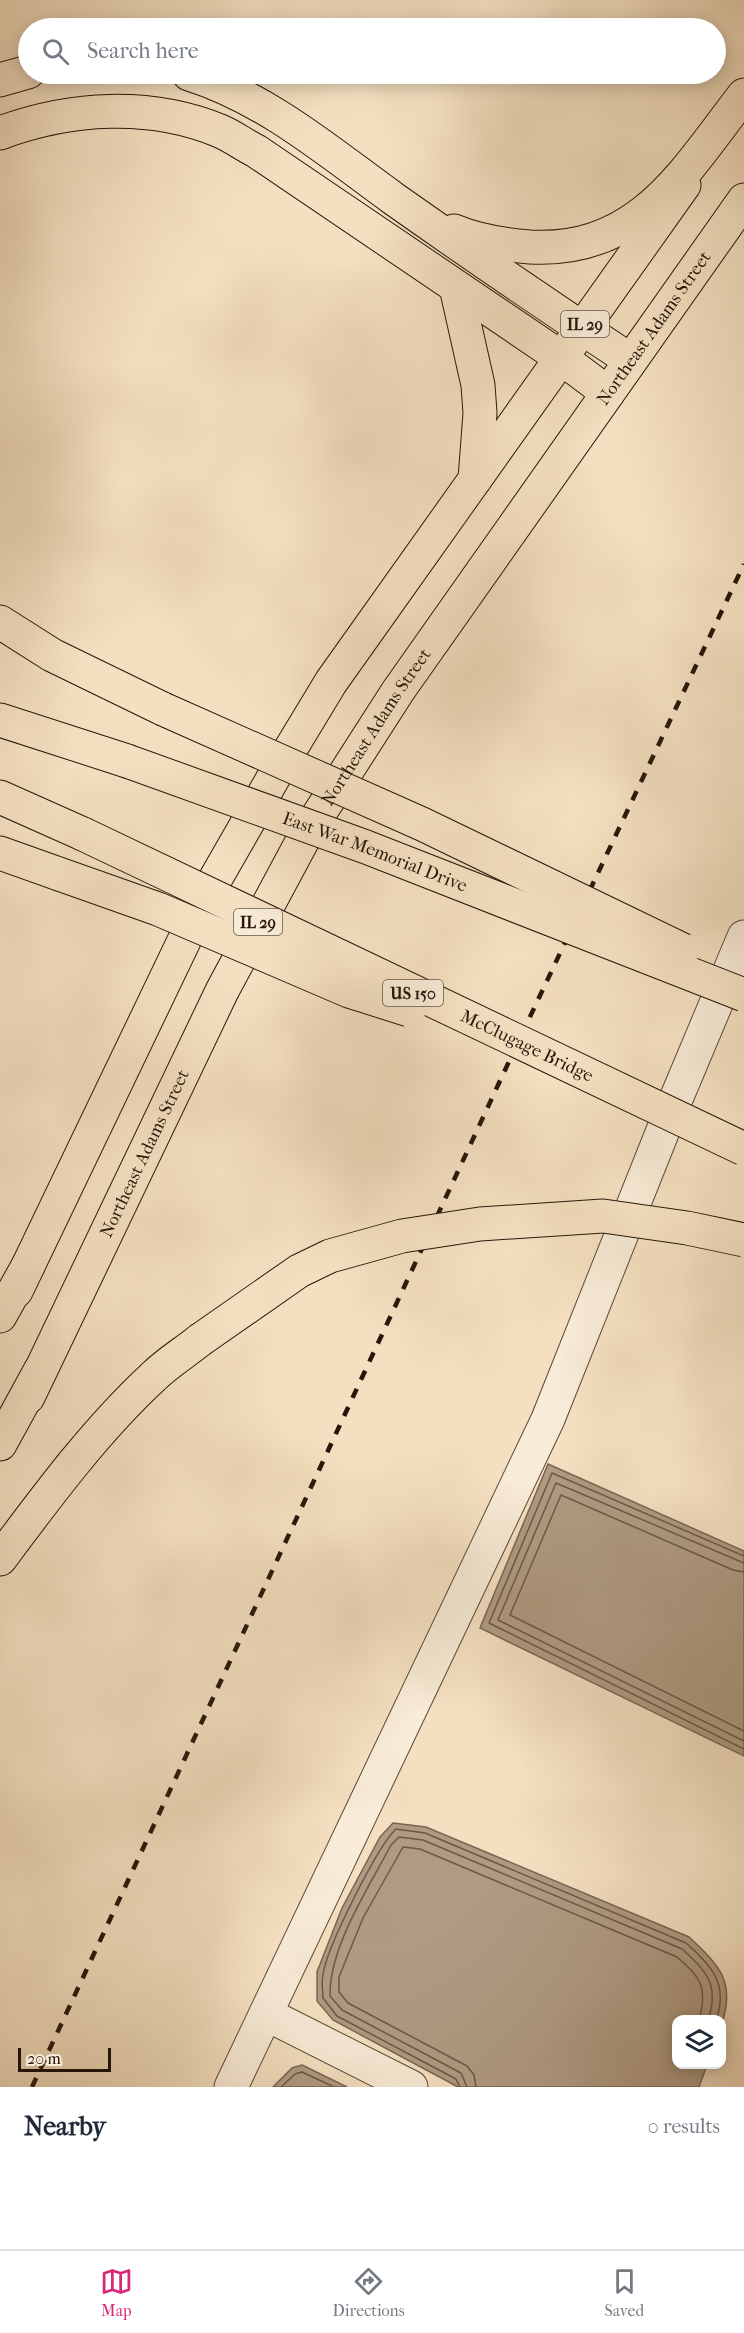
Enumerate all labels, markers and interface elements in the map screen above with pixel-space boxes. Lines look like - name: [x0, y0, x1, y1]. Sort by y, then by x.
- search box: [18, 18, 726, 84]
- icon: search: [39, 35, 72, 68]
- text: Search here: [87, 38, 199, 64]
- street label: Northeast Adams Street: [592, 247, 716, 409]
- road number: IL 29: [561, 311, 609, 337]
- street label: Northeast Adams Street: [317, 644, 436, 809]
- street label: East War Memorial Drive: [280, 807, 470, 896]
- road number: IL 29: [234, 909, 282, 935]
- road number: US 150: [383, 980, 443, 1006]
- street label: McClugage Bridge: [457, 1005, 597, 1086]
- street label: Northeast Adams Street: [95, 1066, 194, 1241]
- map controls: [672, 2015, 726, 2069]
- button: layers: [672, 2015, 726, 2069]
- scale bar: [18, 2045, 111, 2072]
- text: 20 m: [27, 2049, 61, 2068]
- text: Nearby: [24, 2111, 106, 2142]
- text: 0 results: [648, 2115, 720, 2138]
- tab: Map: [100, 2265, 133, 2320]
- tab: Directions: [333, 2265, 405, 2320]
- tab: Saved: [604, 2265, 644, 2320]

